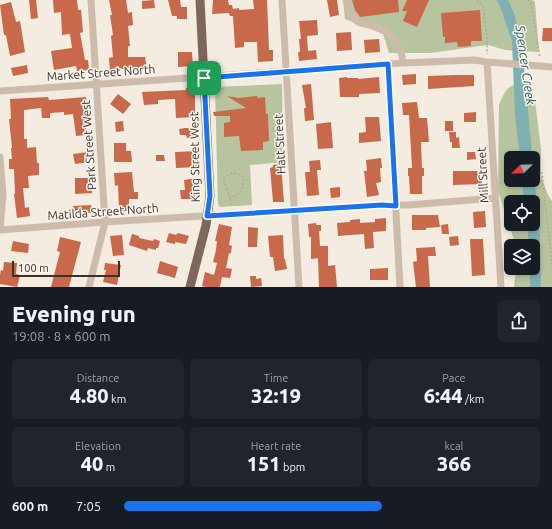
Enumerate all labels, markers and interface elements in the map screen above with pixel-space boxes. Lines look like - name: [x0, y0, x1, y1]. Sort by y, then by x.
- water label: Spencer Creek: [513, 23, 539, 106]
- pin: [187, 61, 221, 95]
- street label: Market Street North: [46, 62, 156, 83]
- icon: arrive: [193, 67, 215, 89]
- street label: Park Street West: [79, 99, 98, 191]
- street label: King Street West: [187, 111, 202, 202]
- street label: Hatt Street: [271, 113, 288, 174]
- street label: Mill Street: [475, 147, 490, 203]
- north arrow: [504, 151, 540, 187]
- map controls: [504, 151, 540, 275]
- button: locate: [504, 195, 540, 231]
- street label: Matilda Street North: [47, 201, 159, 222]
- button: layers: [504, 239, 540, 275]
- scale bar: [12, 259, 120, 278]
- text: 100 m: [18, 262, 49, 274]
- button: share: [498, 300, 540, 342]
- text: Evening run: [12, 301, 136, 326]
- text: 19:08 · 8 × 600 m: [12, 329, 111, 343]
- text: Distance: [77, 372, 119, 384]
- text: Time: [264, 372, 288, 384]
- text: Pace: [442, 372, 466, 384]
- text: 4.80: [70, 384, 109, 407]
- text: 32:19: [251, 384, 301, 407]
- text: 6:44: [424, 384, 463, 407]
- text: km: [109, 393, 126, 405]
- text: /km: [463, 393, 484, 405]
- text: Elevation: [75, 440, 121, 452]
- text: Heart rate: [251, 440, 301, 452]
- text: kcal: [445, 440, 464, 452]
- text: 40: [81, 452, 103, 475]
- text: 151: [247, 452, 280, 475]
- text: 366: [437, 452, 471, 475]
- text: m: [103, 461, 115, 473]
- text: bpm: [280, 461, 305, 473]
- text: 600 m: [12, 499, 48, 513]
- text: 7:05: [76, 499, 101, 513]

